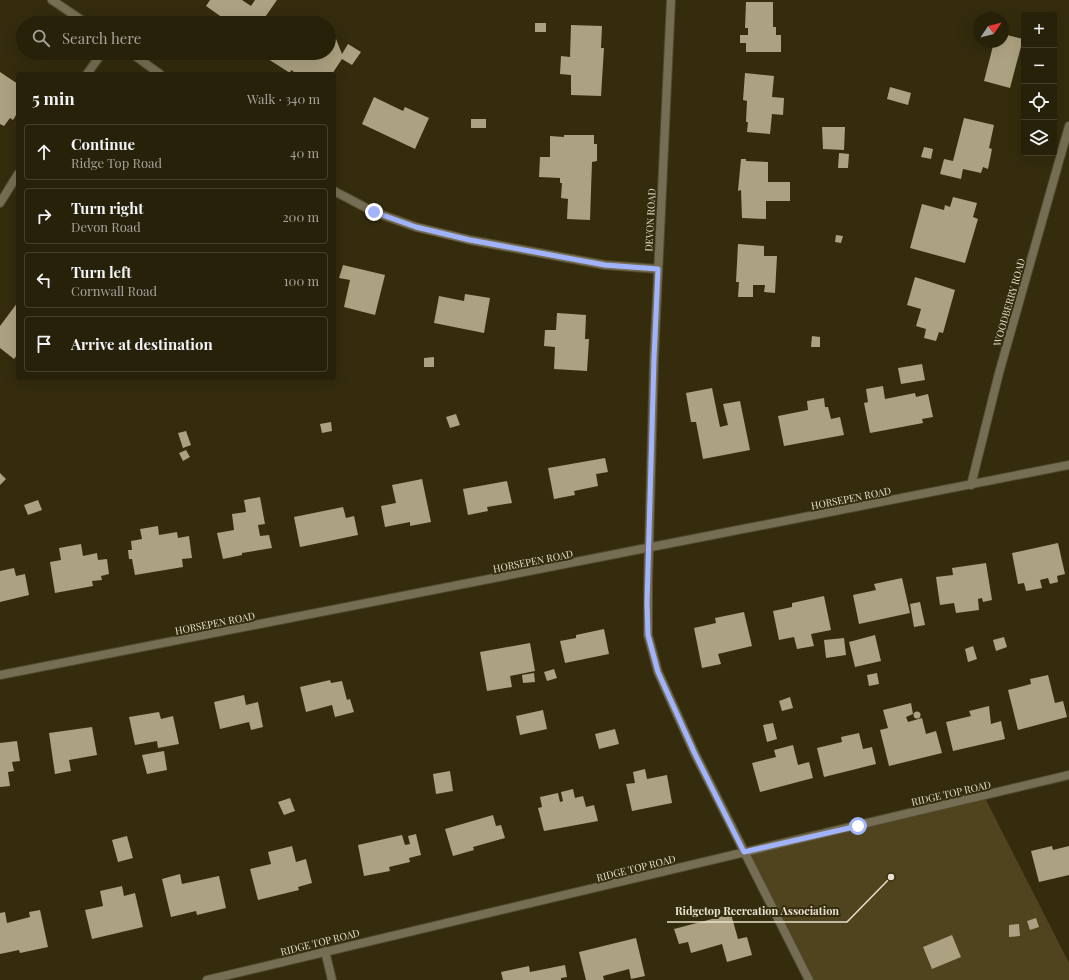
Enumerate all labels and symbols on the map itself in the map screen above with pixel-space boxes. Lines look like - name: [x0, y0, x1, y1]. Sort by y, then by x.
- north arrow: [973, 12, 1009, 48]
- street label: DEVON ROAD: [641, 188, 659, 252]
- route end: [365, 203, 383, 221]
- street label: WOODBERRY ROAD: [989, 256, 1028, 348]
- street label: HORSEPEN ROAD: [810, 483, 892, 513]
- street label: HORSEPEN ROAD: [492, 546, 574, 576]
- street label: HORSEPEN ROAD: [174, 608, 256, 638]
- street label: RIDGE TOP ROAD: [910, 777, 992, 809]
- route start: [849, 817, 867, 835]
- street label: RIDGE TOP ROAD: [595, 851, 677, 885]
- callout: Ridgetop Recreation Association: [667, 899, 847, 922]
- text: Ridgetop Recreation Association: [675, 903, 839, 918]
- street label: RIDGE TOP ROAD: [279, 925, 361, 959]

